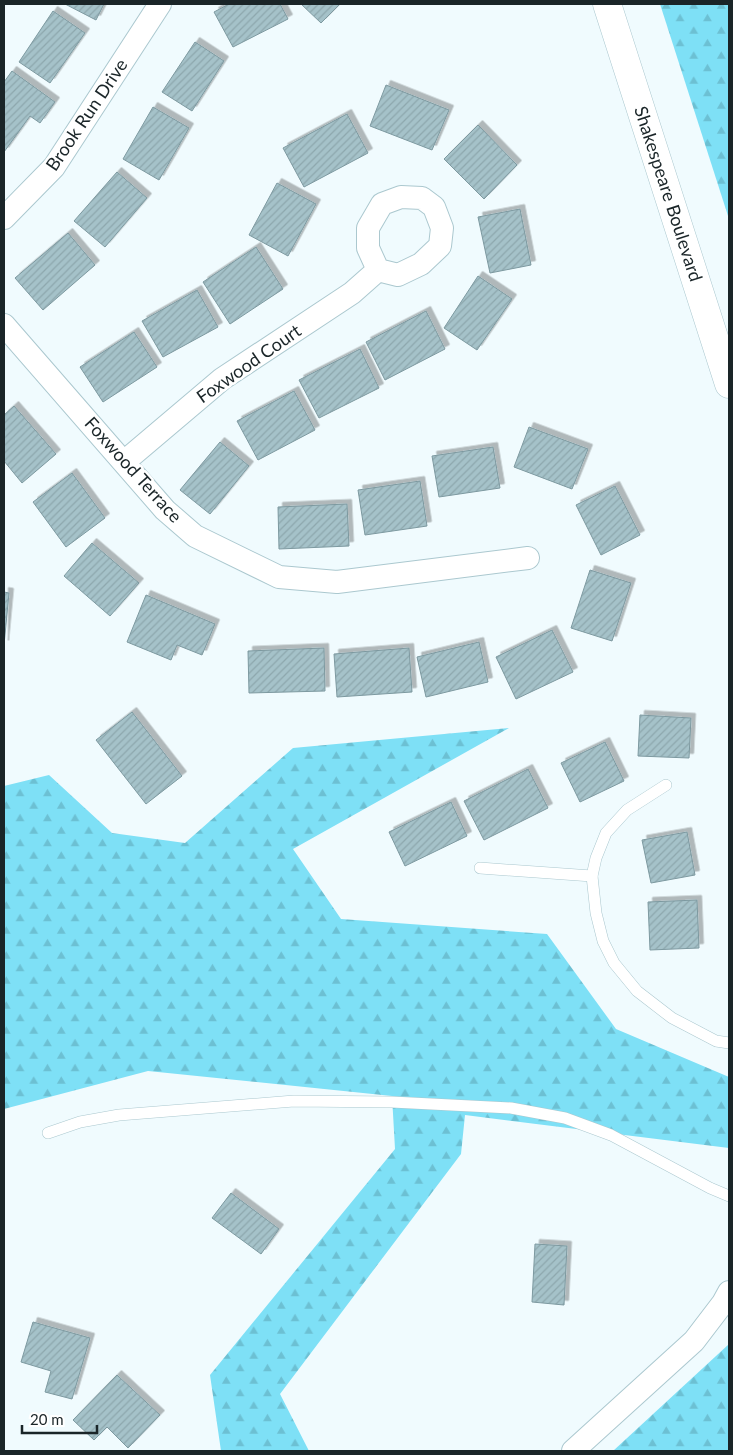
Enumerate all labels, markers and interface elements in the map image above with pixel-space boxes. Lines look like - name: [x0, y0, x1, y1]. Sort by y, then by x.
- street label: Brook Run Drive: [41, 54, 132, 175]
- street label: Shakespeare Boulevard: [630, 103, 708, 284]
- street label: Foxwood Court: [192, 319, 305, 407]
- street label: Foxwood Terrace: [81, 412, 187, 527]
- scale bar: [22, 1402, 98, 1434]
- text: 20 m: [30, 1410, 64, 1428]

